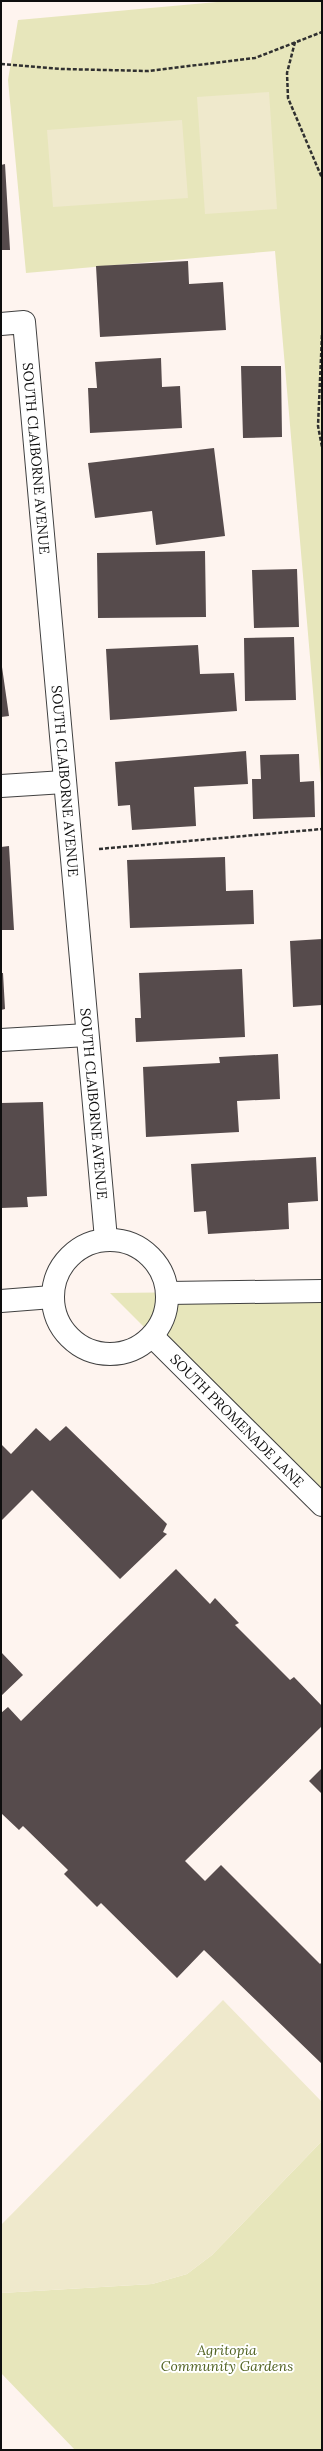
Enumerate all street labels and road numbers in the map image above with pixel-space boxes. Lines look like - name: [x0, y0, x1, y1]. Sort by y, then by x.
- street label: SOUTH CLAIBORNE AVENUE: [19, 362, 54, 555]
- street label: SOUTH CLAIBORNE AVENUE: [48, 684, 83, 878]
- street label: SOUTH CLAIBORNE AVENUE: [76, 1007, 111, 1201]
- street label: SOUTH PROMENADE LANE: [166, 1350, 308, 1491]

